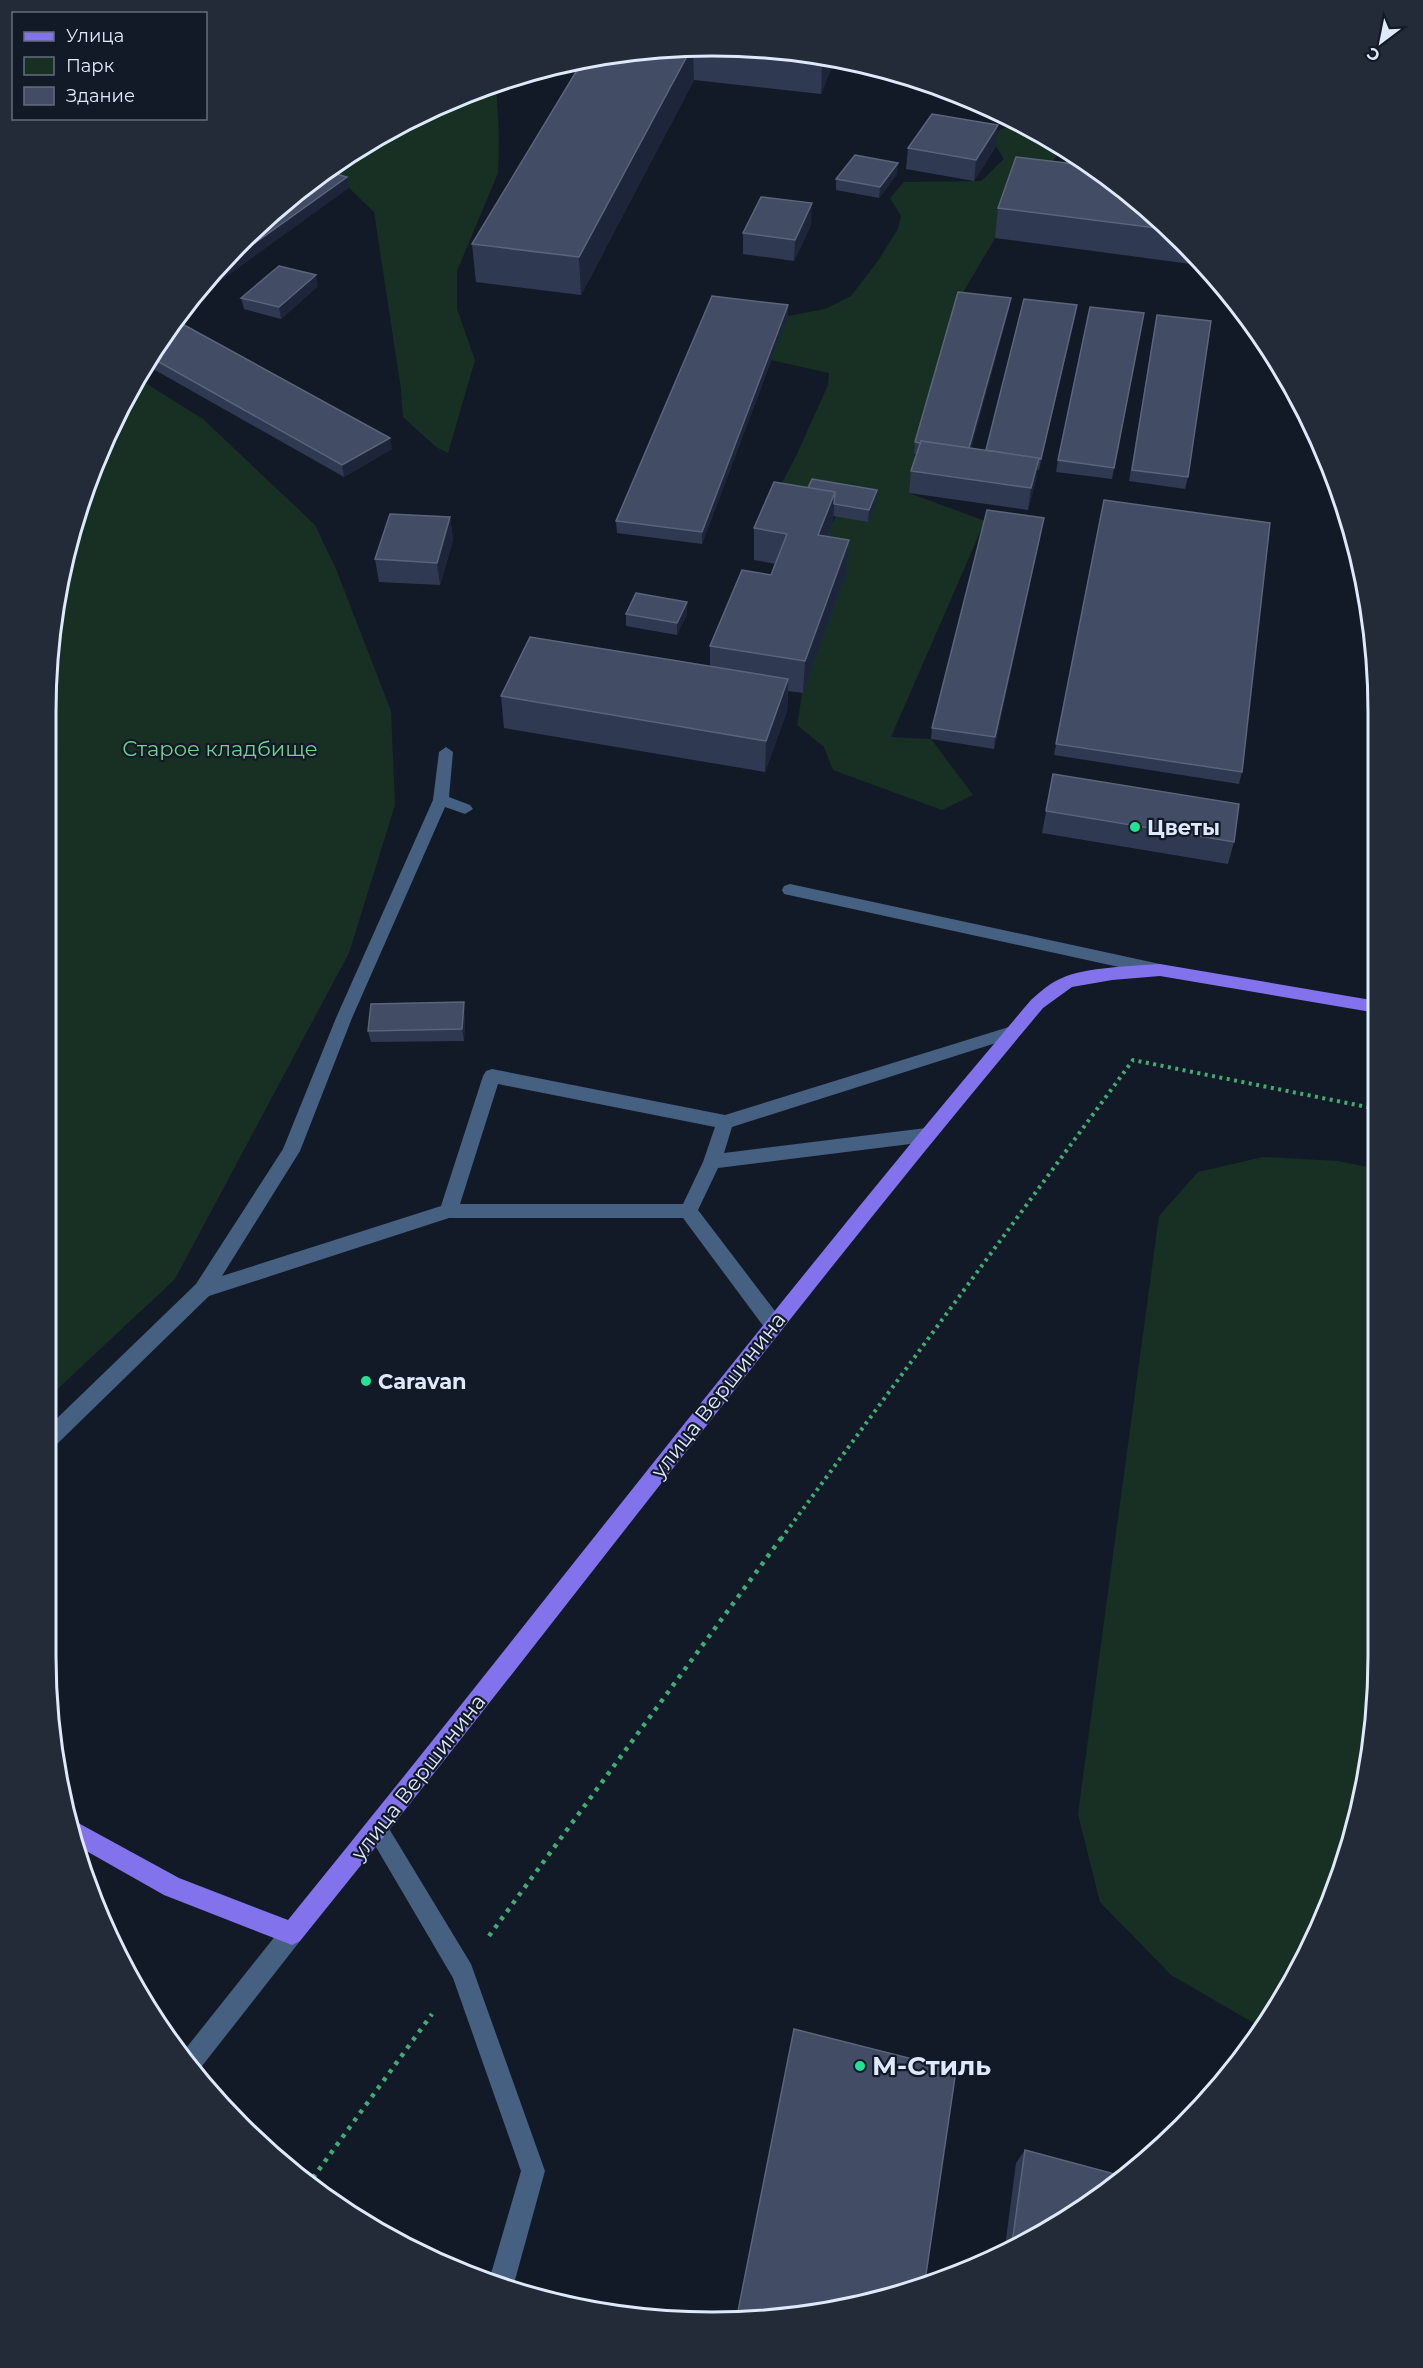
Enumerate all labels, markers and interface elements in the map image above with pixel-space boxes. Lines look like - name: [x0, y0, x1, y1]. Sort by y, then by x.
- legend: [12, 12, 207, 120]
- north arrow: [1351, 12, 1411, 72]
- text: Улица: [66, 25, 124, 47]
- text: С: [1363, 43, 1383, 65]
- text: Парк: [66, 55, 115, 77]
- text: Здание: [66, 85, 135, 107]
- park label: Старое кладбище: [122, 736, 318, 761]
- place label: Цветы: [1147, 815, 1220, 840]
- marker: Цветы: [1128, 820, 1142, 834]
- street label: улица Вершинина: [645, 1307, 790, 1484]
- place label: Caravan: [378, 1369, 467, 1394]
- marker: Caravan: [359, 1374, 373, 1388]
- street label: улица Вершинина: [345, 1689, 490, 1866]
- place label: М-Стиль: [872, 2050, 991, 2082]
- marker: М-Стиль: [853, 2059, 867, 2073]

